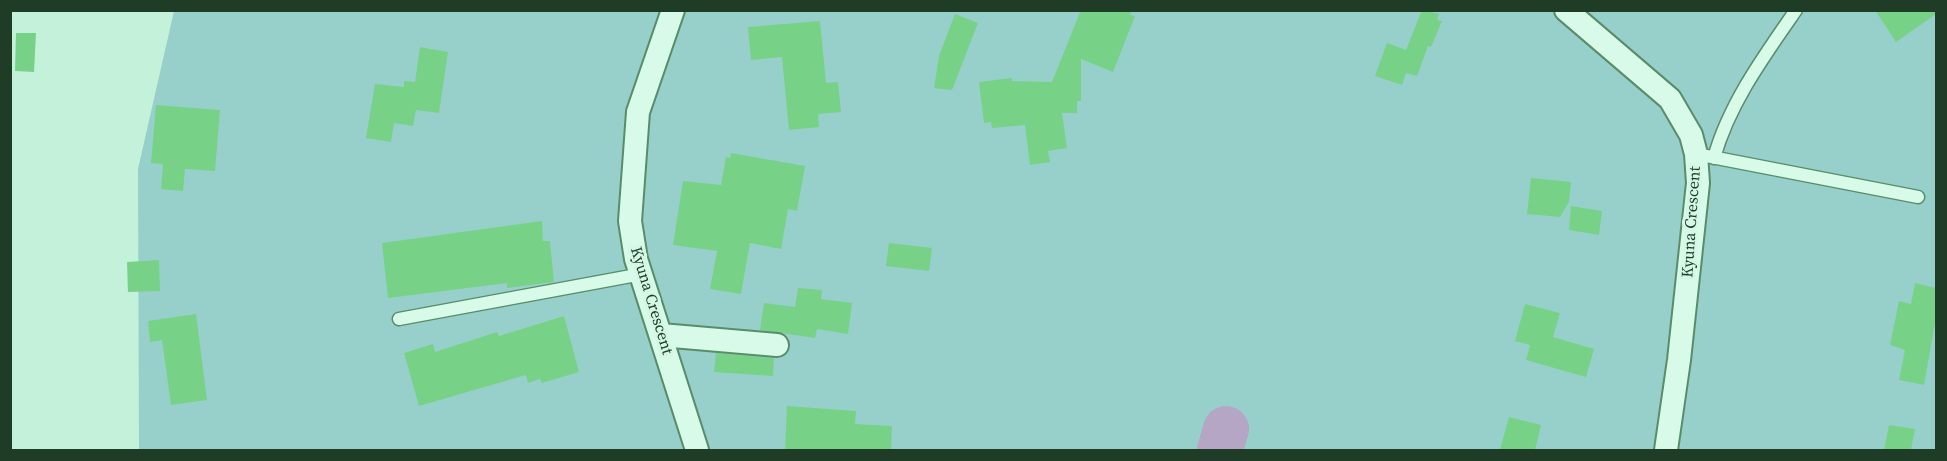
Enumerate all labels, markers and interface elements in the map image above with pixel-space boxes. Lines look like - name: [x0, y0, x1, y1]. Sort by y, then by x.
- street label: Kyuna Crescent: [1679, 166, 1705, 278]
- street label: Kyuna Crescent: [626, 245, 676, 357]

